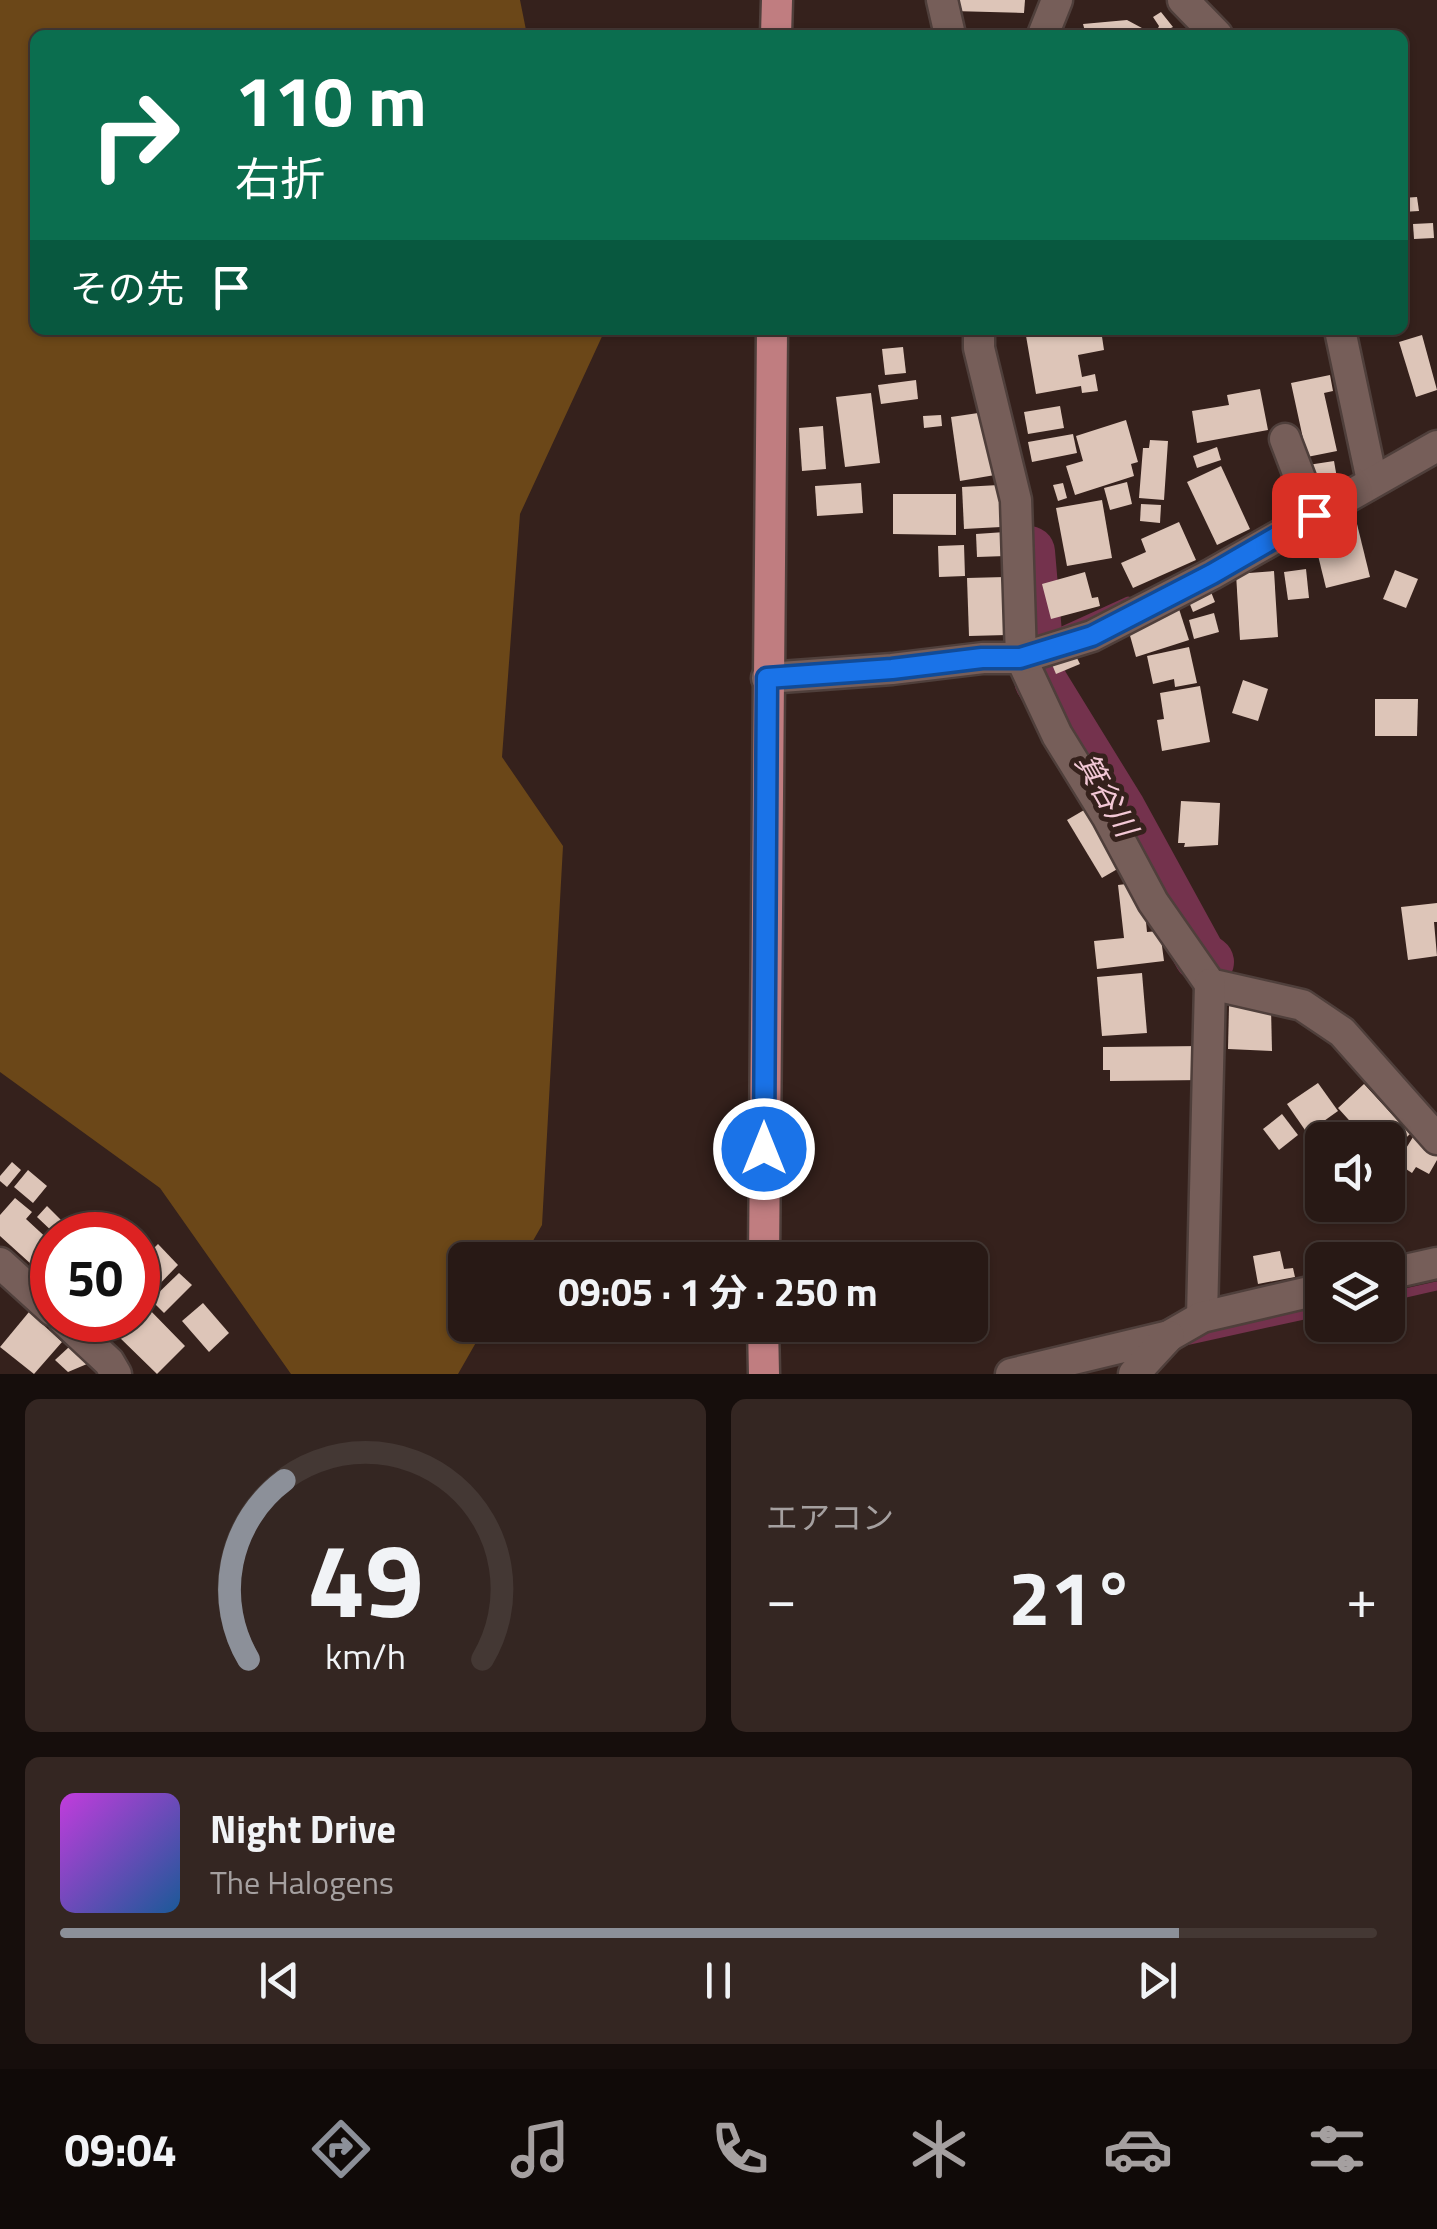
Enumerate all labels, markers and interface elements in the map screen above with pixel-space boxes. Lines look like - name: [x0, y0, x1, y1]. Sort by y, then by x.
- text: 110 m: [235, 47, 427, 153]
- icon: right: [70, 70, 200, 200]
- text: 右折: [235, 144, 325, 212]
- text: その先: [70, 259, 184, 317]
- icon: arrive: [204, 260, 259, 315]
- pin: [1272, 473, 1357, 558]
- icon: arrive: [1287, 488, 1342, 543]
- water label: 箕谷川: [1064, 744, 1151, 848]
- position arrow: [712, 1097, 816, 1201]
- map controls: [1305, 1122, 1405, 1342]
- button: sound: [1305, 1122, 1405, 1222]
- speed limit sign: 50: [30, 1212, 160, 1342]
- button: layers: [1305, 1242, 1405, 1342]
- text: 09:05 · 1 分 · 250 m: [558, 1263, 878, 1321]
- text: エアコン: [766, 1493, 894, 1541]
- text: 49: [307, 1499, 424, 1657]
- text: 21°: [1008, 1540, 1135, 1654]
- text: −: [766, 1556, 797, 1639]
- text: +: [1346, 1556, 1377, 1639]
- text: km/h: [325, 1628, 406, 1683]
- text: Night Drive: [210, 1800, 396, 1858]
- text: The Halogens: [210, 1858, 394, 1906]
- icon: previous: [252, 1953, 307, 2008]
- icon: pause: [691, 1953, 746, 2008]
- icon: next: [1130, 1953, 1185, 2008]
- icon: directions: [306, 2114, 376, 2184]
- icon: music: [505, 2114, 575, 2184]
- icon: phone: [705, 2114, 775, 2184]
- icon: climate: [904, 2114, 974, 2184]
- icon: car: [1103, 2114, 1173, 2184]
- icon: filters: [1302, 2114, 1372, 2184]
- text: 09:04: [65, 2115, 177, 2183]

